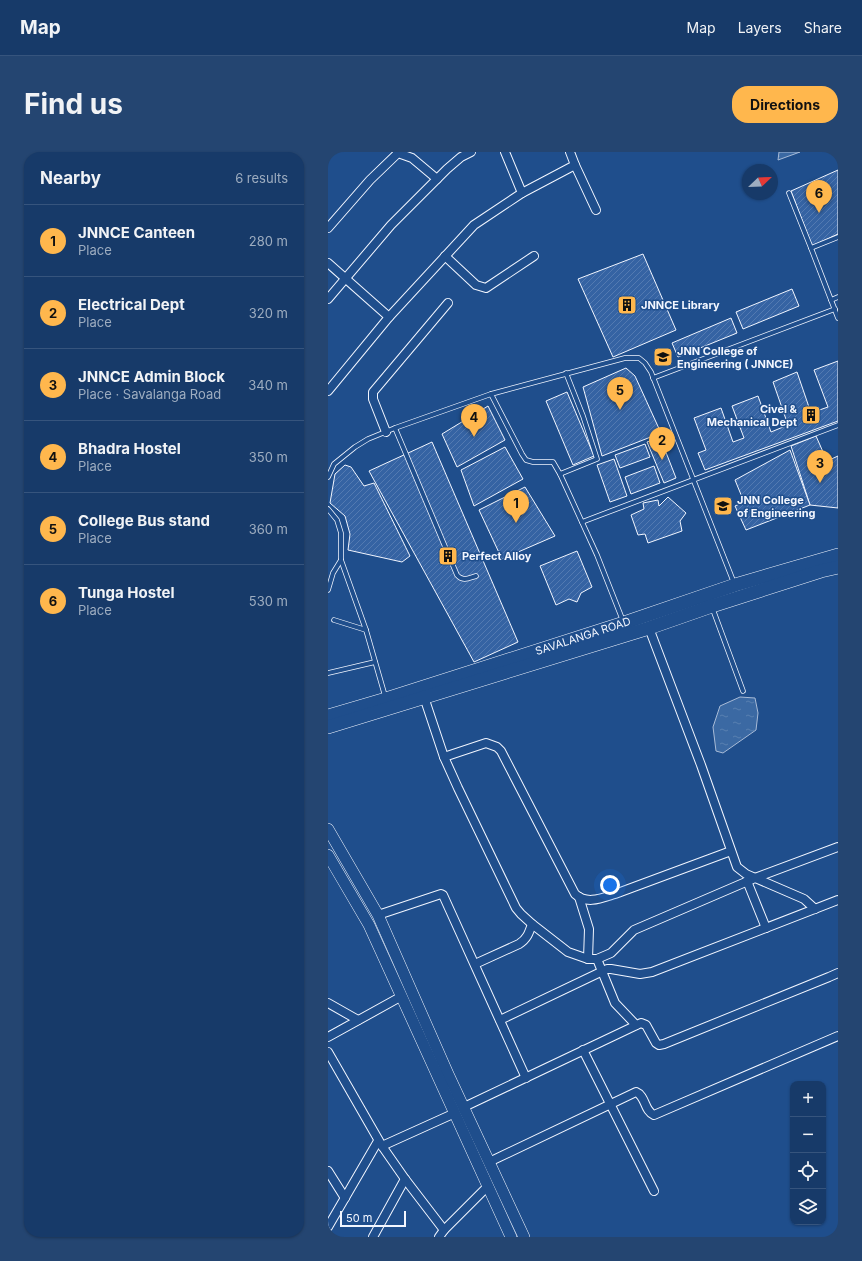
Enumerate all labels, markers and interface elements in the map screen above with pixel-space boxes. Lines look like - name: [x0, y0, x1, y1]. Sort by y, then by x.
- text: Map: [20, 16, 61, 39]
- text: Map: [687, 19, 716, 36]
- text: Layers: [738, 19, 782, 36]
- text: Share: [804, 19, 842, 36]
- button: Directions: [732, 86, 838, 123]
- text: Find us: [24, 87, 123, 121]
- north arrow: [742, 164, 778, 200]
- text: Nearby: [40, 168, 101, 188]
- text: 6 results: [235, 170, 288, 186]
- pin: 6: [806, 180, 832, 213]
- text: JNNCE Canteen: [78, 223, 195, 242]
- text: 1: [50, 233, 56, 249]
- text: 280 m: [249, 233, 288, 249]
- text: Place: [78, 242, 112, 258]
- building icon: JNNCE Library: [616, 294, 638, 316]
- text: Electrical Dept: [78, 295, 185, 314]
- place label: JNNCE Library: [641, 298, 720, 312]
- text: 2: [49, 305, 57, 321]
- text: 320 m: [249, 305, 288, 321]
- text: Place: [78, 314, 112, 330]
- place label: JNN College of Engineering ( JNNCE): [677, 344, 793, 371]
- school or university icon: JNN College of Engineering ( JNNCE): [652, 346, 674, 368]
- text: JNNCE Admin Block: [78, 367, 225, 386]
- text: 3: [49, 377, 57, 393]
- text: 340 m: [248, 377, 288, 393]
- pin: 5: [607, 377, 633, 410]
- text: Place · Savalanga Road: [78, 386, 221, 402]
- place label: Civel & Mechanical Dept: [707, 402, 798, 429]
- pin: 4: [461, 404, 487, 437]
- building icon: Civel & Mechanical Dept: [800, 404, 822, 426]
- pin: 2: [649, 427, 675, 460]
- text: Bhadra Hostel: [78, 439, 181, 458]
- text: 4: [49, 449, 57, 465]
- text: 350 m: [249, 449, 288, 465]
- pin: 3: [807, 450, 833, 483]
- text: Place: [78, 458, 112, 474]
- pin: 1: [503, 490, 529, 523]
- place label: JNN College of Engineering: [737, 493, 816, 520]
- school or university icon: JNN College of Engineering: [712, 495, 734, 517]
- text: College Bus stand: [78, 511, 210, 530]
- text: 5: [49, 521, 57, 537]
- text: 360 m: [249, 521, 288, 537]
- text: Place: [78, 530, 112, 546]
- building icon: Perfect Alloy: [437, 545, 459, 567]
- place label: Perfect Alloy: [462, 549, 532, 563]
- text: Tunga Hostel: [78, 583, 174, 602]
- text: 6: [49, 593, 57, 609]
- text: 530 m: [249, 593, 288, 609]
- text: Place: [78, 602, 112, 618]
- street label: SAVALANGA ROAD: [533, 614, 633, 658]
- your location: [600, 875, 620, 895]
- map controls: [790, 1081, 826, 1225]
- button: +: [790, 1081, 826, 1117]
- button: −: [790, 1117, 826, 1153]
- button: locate: [790, 1153, 826, 1189]
- button: layers: [790, 1189, 826, 1225]
- scale bar: [340, 1209, 406, 1228]
- text: 50 m: [346, 1211, 372, 1225]

